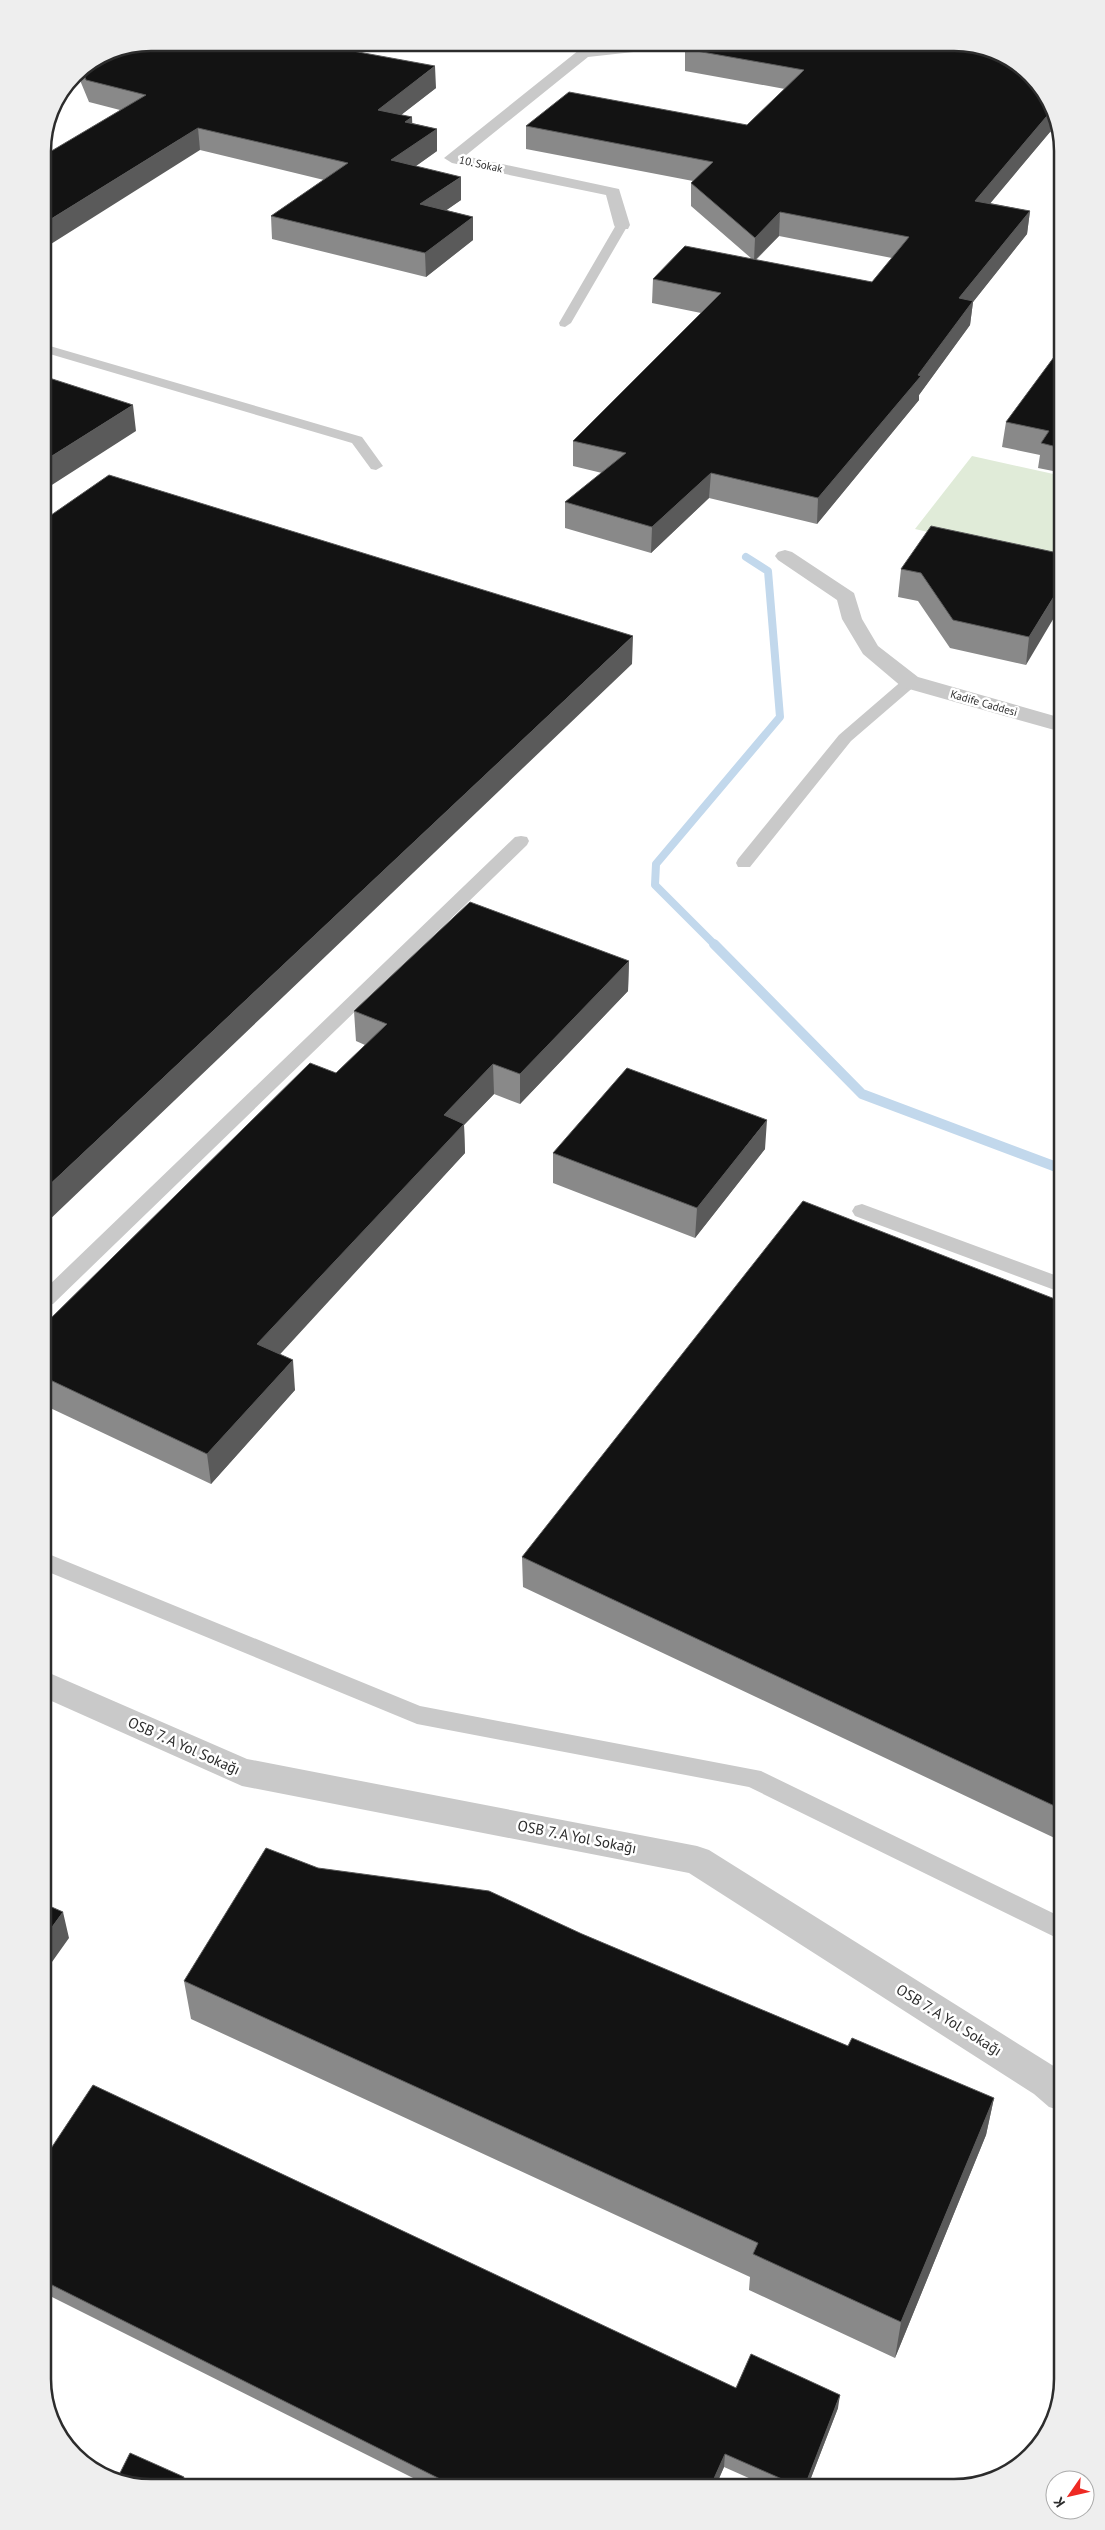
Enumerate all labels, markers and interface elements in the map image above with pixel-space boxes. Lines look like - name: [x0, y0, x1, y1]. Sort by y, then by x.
- street label: 10. Sokak: [458, 153, 505, 176]
- street label: Kadife Caddesi: [949, 687, 1019, 719]
- street label: OSB 7. A Yol Sokağı: [125, 1712, 243, 1779]
- street label: OSB 7. A Yol Sokağı: [516, 1816, 638, 1857]
- street label: OSB 7. A Yol Sokağı: [893, 1979, 1006, 2060]
- north arrow: [1045, 2470, 1095, 2520]
- text: K: [1049, 2493, 1069, 2511]

